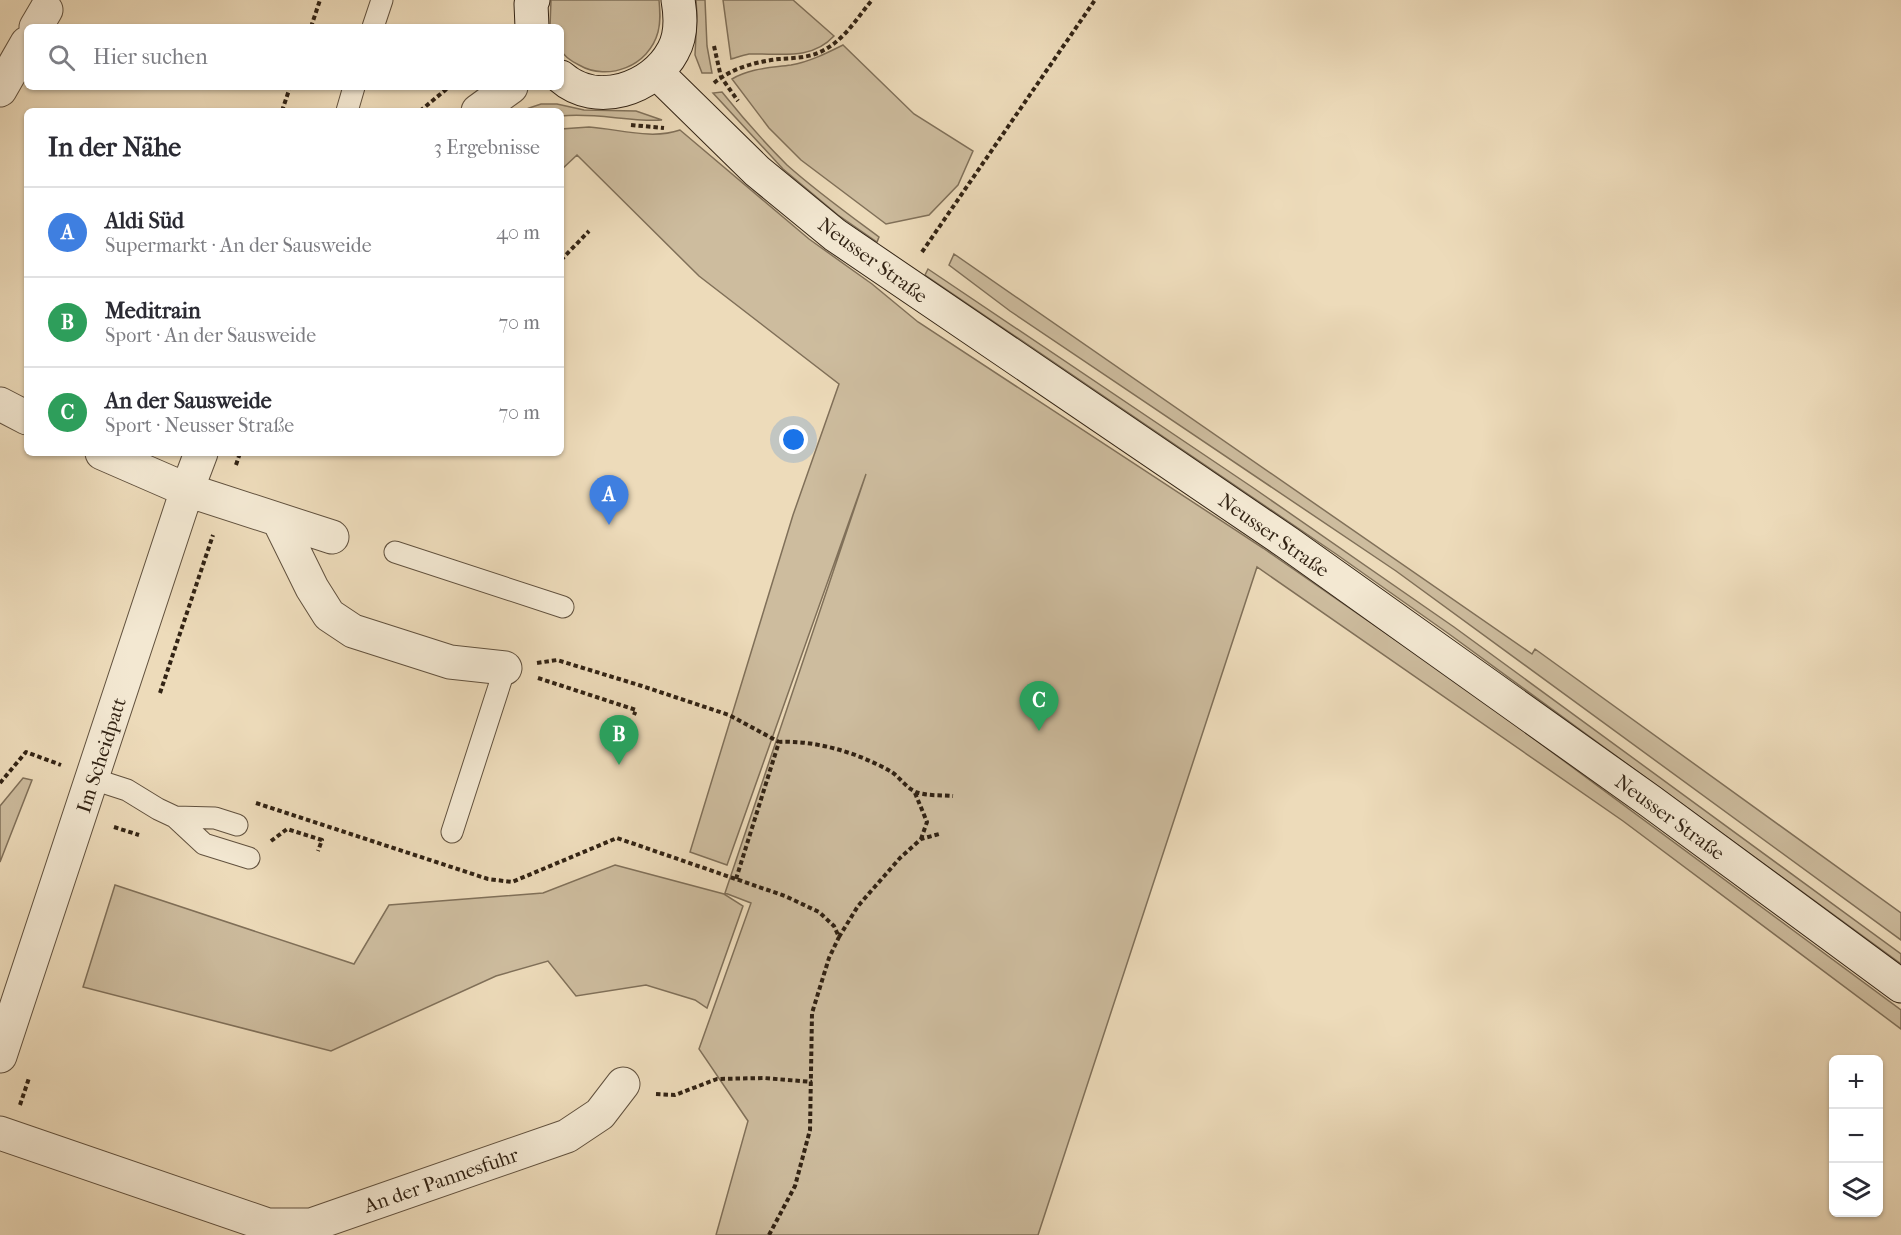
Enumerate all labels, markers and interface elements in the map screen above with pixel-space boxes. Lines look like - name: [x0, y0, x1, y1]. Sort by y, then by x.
- search box: [24, 24, 564, 90]
- icon: search: [45, 41, 78, 74]
- text: Hier suchen: [93, 44, 208, 70]
- text: In der Nähe: [48, 132, 181, 163]
- text: 3 Ergebnisse: [434, 136, 540, 159]
- text: Aldi Süd: [105, 208, 184, 234]
- street label: Neusser Straße: [814, 213, 932, 308]
- text: A: [61, 221, 74, 244]
- text: 40 m: [496, 221, 540, 244]
- text: Supermarkt · An der Sausweide: [105, 234, 372, 257]
- text: Meditrain: [105, 298, 201, 324]
- text: B: [61, 311, 74, 334]
- text: 70 m: [498, 311, 540, 334]
- text: Sport · An der Sausweide: [105, 324, 316, 347]
- text: An der Sausweide: [105, 388, 272, 414]
- text: C: [61, 401, 74, 424]
- text: 70 m: [498, 401, 540, 424]
- text: Sport · Neusser Straße: [105, 414, 294, 437]
- your location: [779, 425, 808, 454]
- pin: A: [590, 476, 628, 525]
- street label: Neusser Straße: [1214, 489, 1333, 582]
- pin: C: [1020, 682, 1058, 731]
- street label: Im Scheidpatt: [72, 695, 131, 816]
- pin: B: [600, 716, 638, 765]
- street label: Neusser Straße: [1611, 770, 1729, 865]
- map controls: [1829, 1055, 1883, 1217]
- button: +: [1829, 1055, 1883, 1109]
- button: −: [1829, 1109, 1883, 1163]
- street label: An der Pannesfuhr: [360, 1143, 522, 1218]
- button: layers: [1829, 1163, 1883, 1217]

